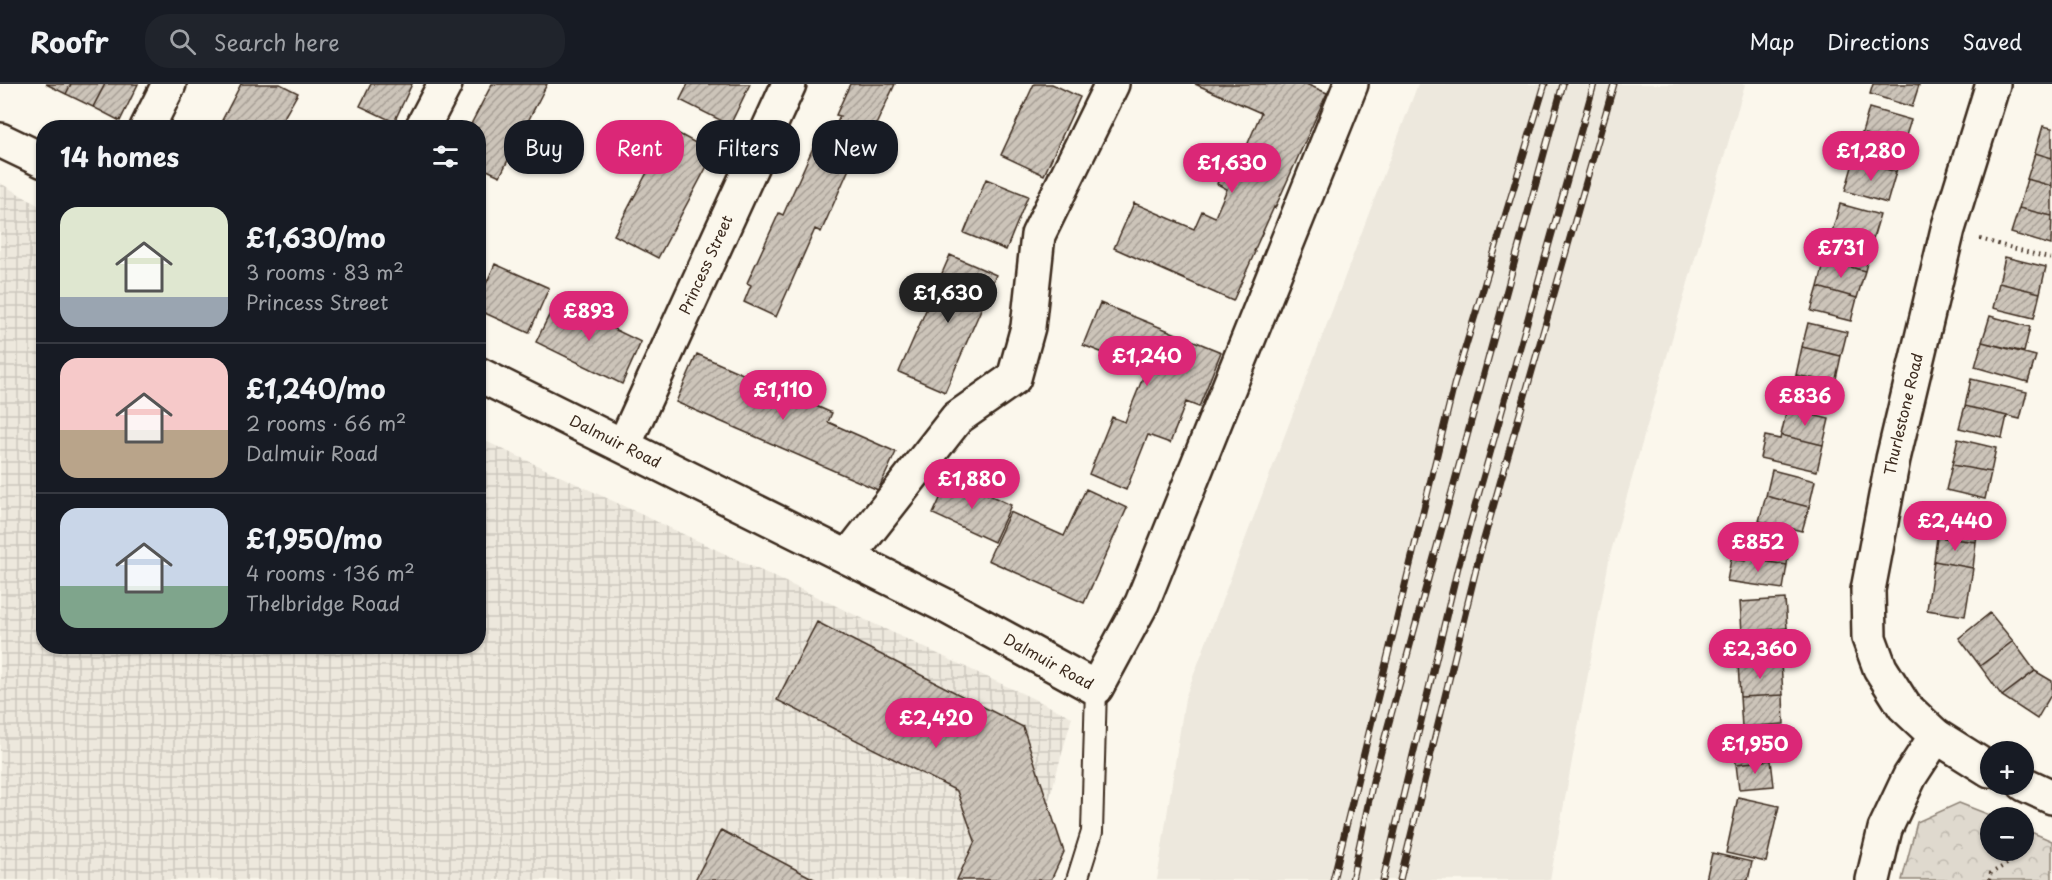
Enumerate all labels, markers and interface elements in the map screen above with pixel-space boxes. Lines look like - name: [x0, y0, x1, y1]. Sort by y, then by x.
- search box: [145, 14, 565, 68]
- text: Roofr: [30, 20, 109, 63]
- icon: search: [166, 25, 199, 58]
- text: Search here: [214, 25, 339, 58]
- text: Map: [1749, 25, 1794, 57]
- text: Directions: [1827, 25, 1929, 57]
- text: Saved: [1962, 25, 2022, 57]
- chip: Buy: [504, 120, 584, 174]
- chip: Rent: [596, 120, 684, 174]
- chip: Filters: [696, 120, 800, 174]
- chip: New: [812, 120, 898, 174]
- pin: £1,280: [1822, 131, 1920, 182]
- text: £1,280: [1836, 135, 1906, 165]
- text: 14 homes: [60, 137, 179, 176]
- icon: filters: [429, 140, 462, 173]
- pin: £1,630: [1183, 143, 1281, 194]
- text: £1,630: [1197, 147, 1267, 177]
- street label: Princess Street: [672, 211, 738, 318]
- text: £1,630/mo: [246, 218, 385, 257]
- pin: £731: [1805, 228, 1877, 279]
- icon: home: [108, 231, 180, 303]
- text: £731: [1818, 232, 1864, 262]
- text: 3 rooms · 83 m²: [246, 257, 404, 287]
- pin: £1,630: [899, 273, 997, 324]
- text: £1,630: [913, 277, 983, 307]
- text: Princess Street: [246, 287, 388, 317]
- pin: £893: [553, 291, 625, 342]
- text: £893: [563, 295, 615, 325]
- pin: £1,240: [1098, 336, 1196, 387]
- text: £1,240: [1112, 340, 1182, 370]
- street label: Thurlestone Road: [1877, 350, 1928, 477]
- text: £1,240/mo: [246, 369, 386, 408]
- pin: £1,110: [734, 370, 832, 421]
- text: £1,110: [753, 374, 813, 404]
- pin: £836: [1769, 376, 1841, 427]
- text: £836: [1779, 380, 1831, 410]
- icon: home: [108, 382, 180, 454]
- text: 2 rooms · 66 m²: [246, 408, 406, 438]
- street label: Dalmuir Road: [566, 408, 665, 473]
- text: Dalmuir Road: [246, 438, 378, 468]
- pin: £1,880: [923, 459, 1021, 510]
- text: £1,880: [938, 463, 1006, 493]
- pin: £2,440: [1906, 501, 2004, 552]
- text: £2,440: [1917, 505, 1993, 535]
- text: £1,950/mo: [246, 519, 382, 558]
- pin: £852: [1722, 522, 1794, 573]
- text: £852: [1732, 526, 1784, 556]
- icon: home: [108, 532, 180, 604]
- text: 4 rooms · 136 m²: [246, 558, 415, 588]
- text: Thelbridge Road: [246, 588, 400, 618]
- street label: Dalmuir Road: [1000, 627, 1098, 695]
- pin: £2,360: [1711, 629, 1809, 680]
- text: £2,360: [1723, 633, 1797, 663]
- pin: £2,420: [887, 698, 985, 749]
- text: £2,420: [899, 702, 973, 732]
- pin: £1,950: [1706, 724, 1804, 775]
- text: £1,950: [1721, 728, 1789, 758]
- map controls: [1980, 741, 2034, 861]
- button: +: [1980, 741, 2034, 795]
- button: −: [1980, 807, 2034, 861]

